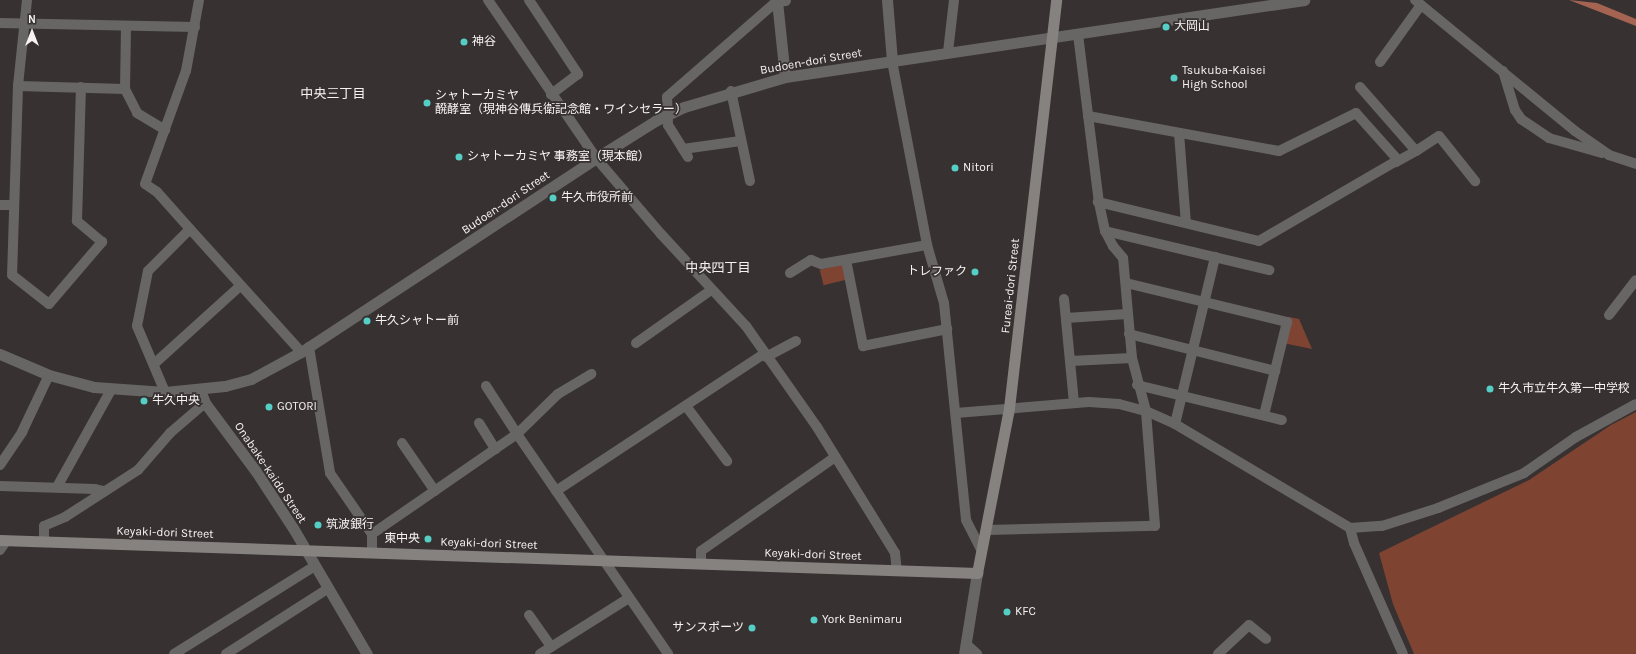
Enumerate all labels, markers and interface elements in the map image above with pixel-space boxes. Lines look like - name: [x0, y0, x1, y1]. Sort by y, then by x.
- north arrow: [12, 12, 52, 52]
- text: N: [28, 13, 36, 26]
- place label: 大岡山: [1174, 20, 1210, 34]
- marker: 大岡山: [1161, 22, 1171, 32]
- place label: 神谷: [472, 35, 496, 49]
- marker: 神谷: [459, 37, 469, 47]
- street label: Budoen-dori Street: [759, 46, 863, 78]
- place label: Tsukuba-Kaisei High School: [1182, 64, 1266, 92]
- marker: Tsukuba-Kaisei High School: [1169, 73, 1179, 83]
- district label: 中央三丁目: [301, 86, 365, 102]
- place label: シャトーカミヤ 醗酵室（現神谷傳兵衛記念館・ワインセラー）: [435, 89, 687, 117]
- marker: シャトーカミヤ 醗酵室（現神谷傳兵衛記念館・ワインセラー）: [422, 98, 432, 108]
- place label: シャトーカミヤ 事務室（現本館）: [467, 150, 650, 164]
- marker: シャトーカミヤ 事務室（現本館）: [454, 152, 464, 162]
- place label: Nitori: [963, 161, 994, 175]
- marker: Nitori: [950, 163, 960, 173]
- street label: Budoen-dori Street: [459, 168, 553, 238]
- place label: 牛久市役所前: [561, 191, 633, 205]
- marker: 牛久市役所前: [548, 193, 558, 203]
- street label: Fureai-dori Street: [999, 238, 1023, 334]
- district label: 中央四丁目: [686, 260, 750, 276]
- place label: トレファク: [907, 265, 967, 279]
- marker: トレファク: [970, 267, 980, 277]
- place label: 牛久シャトー前: [375, 314, 459, 328]
- marker: 牛久シャトー前: [362, 316, 372, 326]
- place label: 牛久市立牛久第一中学校: [1498, 382, 1630, 396]
- marker: 牛久市立牛久第一中学校: [1485, 384, 1495, 394]
- place label: 牛久中央: [152, 394, 200, 408]
- marker: 牛久中央: [139, 396, 149, 406]
- place label: GOTORI: [277, 400, 317, 414]
- marker: GOTORI: [264, 402, 274, 412]
- street label: Onabake-kaido Street: [231, 420, 309, 526]
- place label: 筑波銀行: [326, 518, 374, 532]
- marker: 筑波銀行: [313, 520, 323, 530]
- street label: Keyaki-dori Street: [116, 524, 214, 542]
- place label: 東中央: [384, 532, 420, 546]
- marker: 東中央: [423, 534, 433, 544]
- street label: Keyaki-dori Street: [440, 535, 538, 553]
- street label: Keyaki-dori Street: [764, 546, 862, 564]
- place label: KFC: [1015, 605, 1036, 619]
- marker: KFC: [1002, 607, 1012, 617]
- place label: York Benimaru: [822, 613, 902, 627]
- marker: York Benimaru: [809, 615, 819, 625]
- place label: サンスポーツ: [672, 621, 744, 635]
- marker: サンスポーツ: [747, 623, 757, 633]

